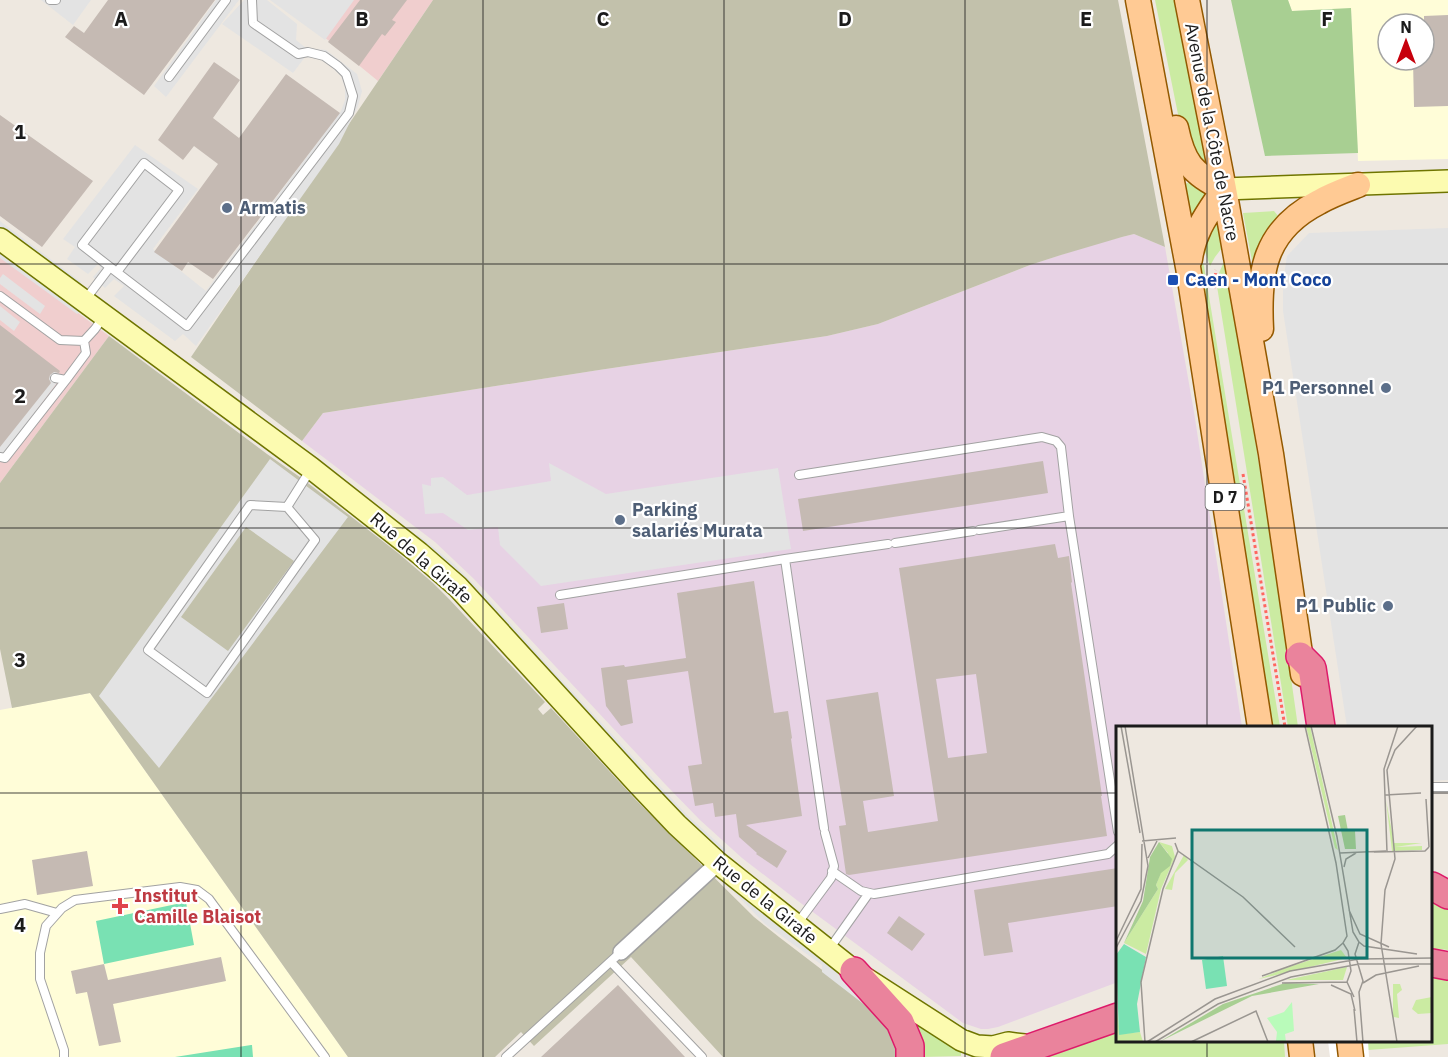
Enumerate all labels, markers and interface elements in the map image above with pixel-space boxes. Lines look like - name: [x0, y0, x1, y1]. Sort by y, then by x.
- text: A: [114, 5, 128, 32]
- text: B: [355, 5, 369, 32]
- text: C: [596, 5, 610, 32]
- text: D: [838, 5, 852, 32]
- text: E: [1080, 5, 1092, 32]
- text: F: [1321, 5, 1333, 32]
- north arrow: [1376, 12, 1436, 72]
- text: N: [1400, 17, 1412, 37]
- street label: Avenue de la Côte de Nacre: [1180, 21, 1245, 243]
- text: 1: [14, 118, 26, 145]
- place label: Armatis: [239, 196, 306, 219]
- marker: Armatis: [220, 201, 234, 215]
- place label: Caen - Mont Coco: [1185, 268, 1332, 291]
- marker: Caen - Mont Coco: [1166, 273, 1180, 287]
- place label: P1 Personnel: [1262, 376, 1375, 399]
- marker: P1 Personnel: [1379, 381, 1393, 395]
- text: 2: [14, 382, 26, 409]
- road number: D 7: [1206, 484, 1244, 510]
- place label: Parking salariés Murata: [632, 498, 763, 542]
- street label: Rue de la Girafe: [365, 507, 477, 608]
- marker: Parking salariés Murata: [613, 513, 627, 527]
- place label: P1 Public: [1296, 594, 1376, 617]
- marker: P1 Public: [1381, 599, 1395, 613]
- text: 3: [14, 646, 26, 673]
- inset map: [1116, 726, 1433, 1042]
- street label: Rue de la Girafe: [708, 850, 822, 949]
- place label: Institut Camille Blaisot: [134, 884, 261, 928]
- marker: Institut Camille Blaisot: [111, 897, 129, 915]
- text: 4: [14, 911, 26, 938]

